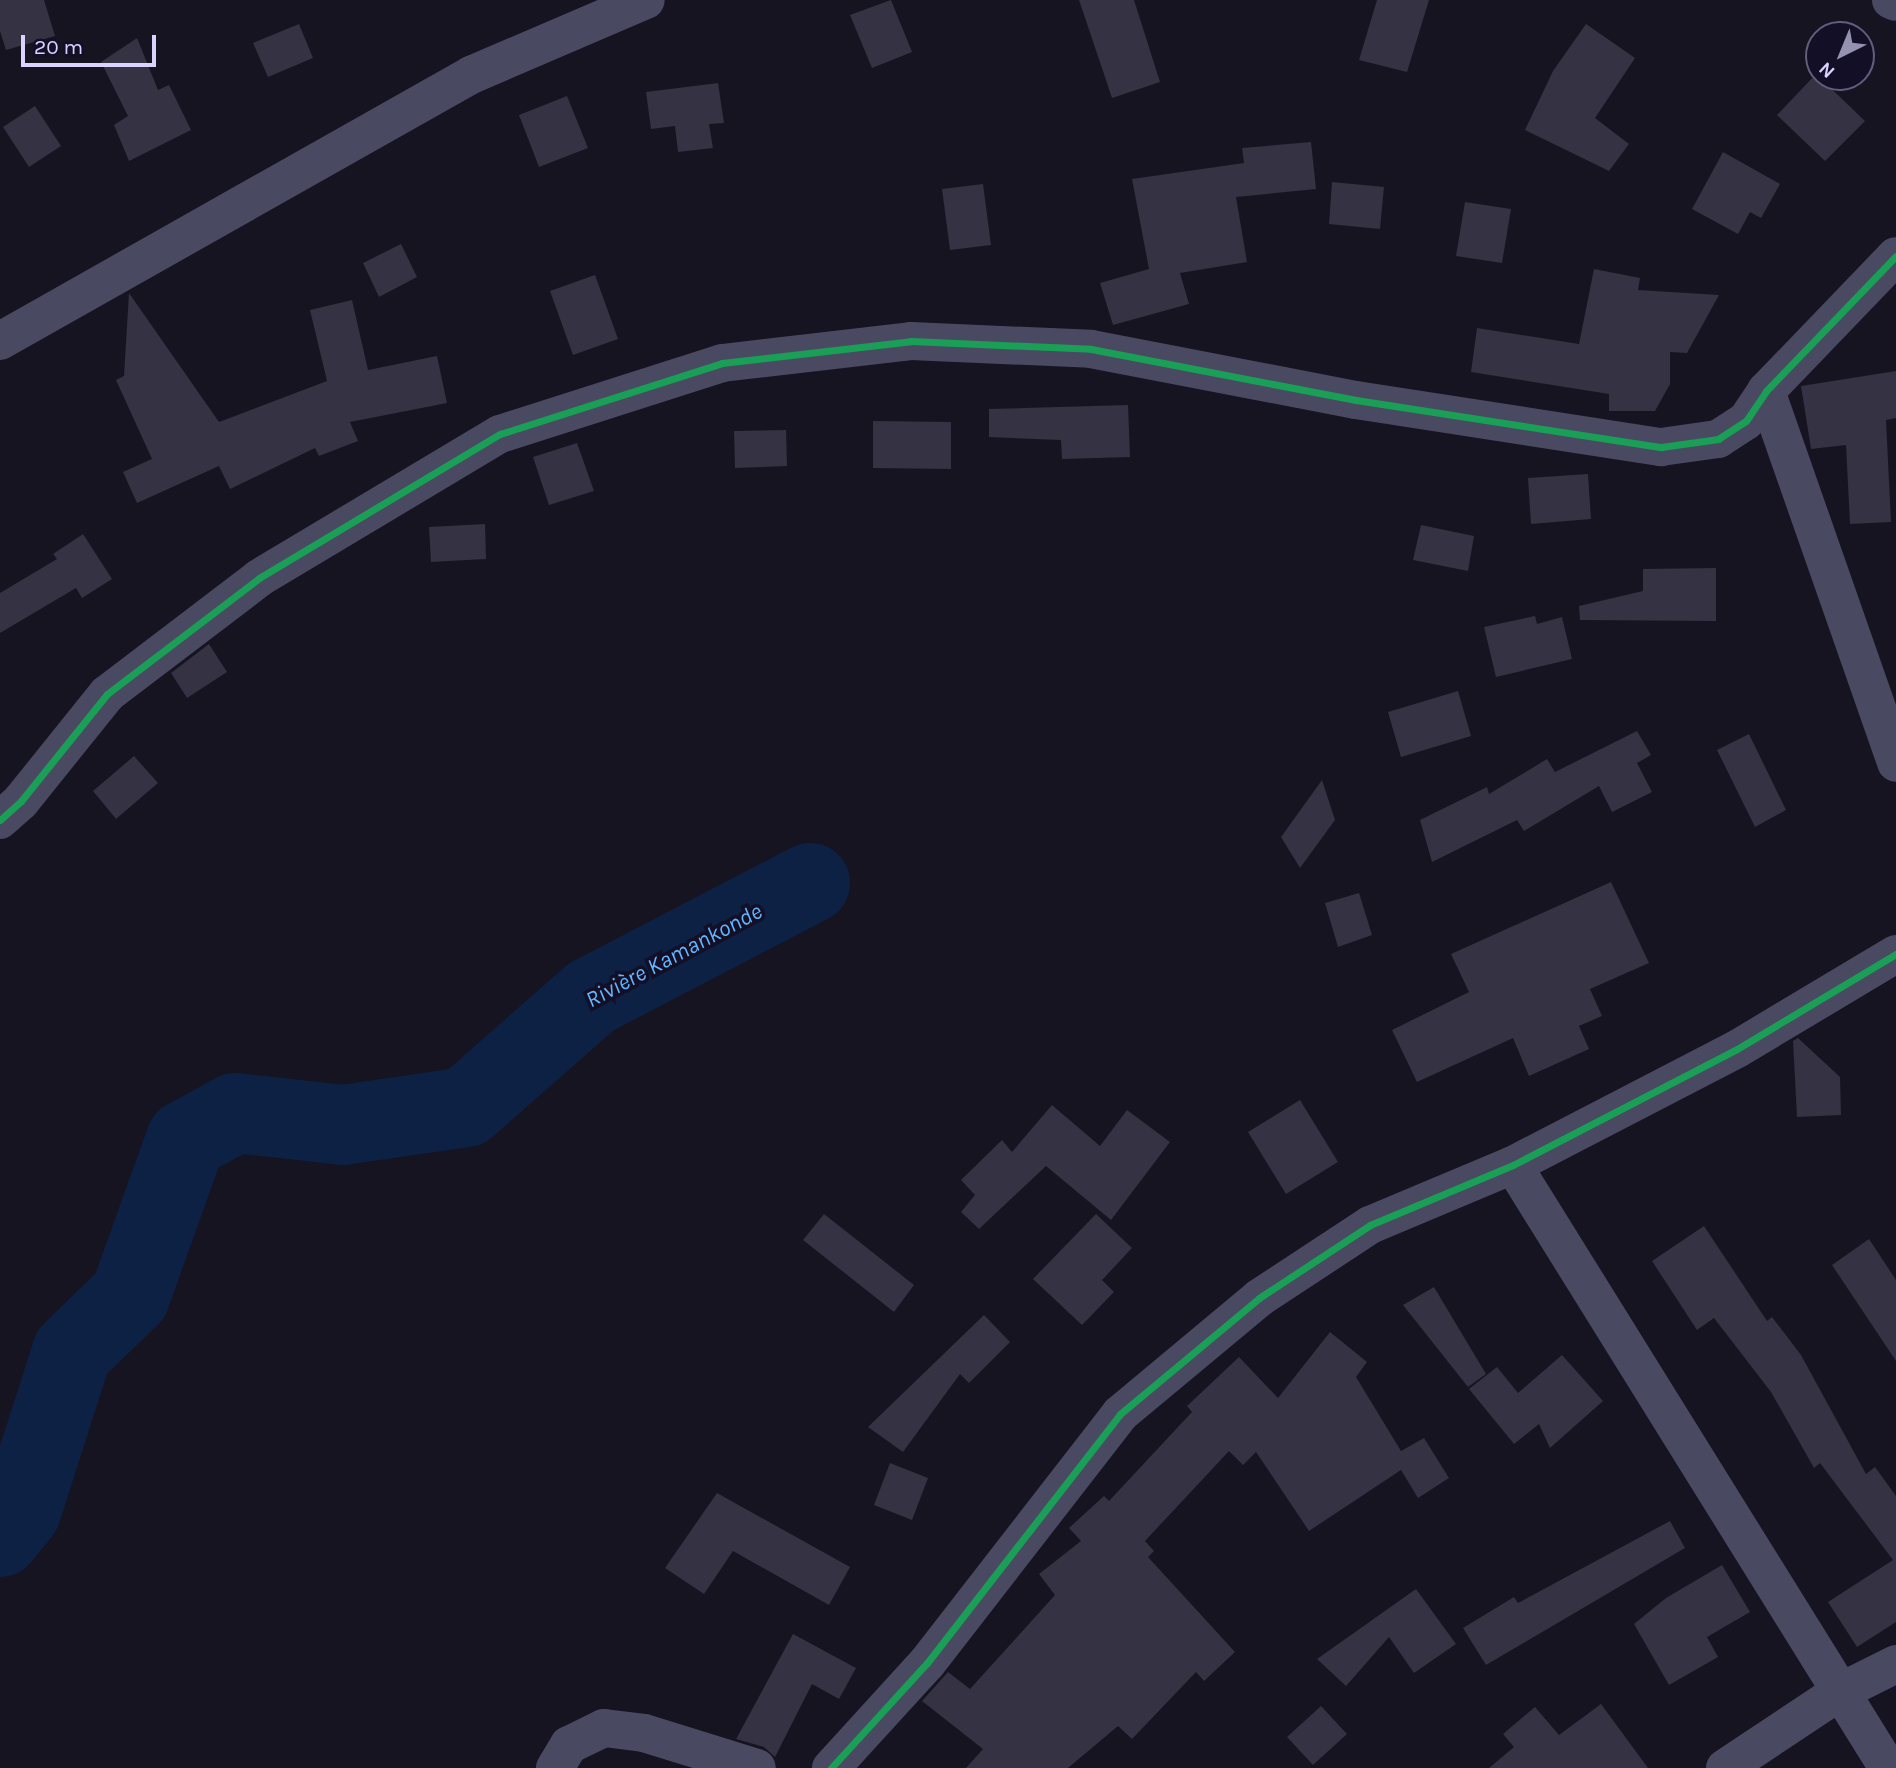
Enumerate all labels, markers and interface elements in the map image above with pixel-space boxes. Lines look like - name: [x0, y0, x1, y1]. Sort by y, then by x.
- scale bar: [24, 21, 159, 65]
- north arrow: [1805, 21, 1875, 91]
- text: 20 m: [34, 35, 83, 59]
- text: N: [1815, 57, 1840, 83]
- water label: Rivière Kamankonde: [581, 898, 767, 1014]

